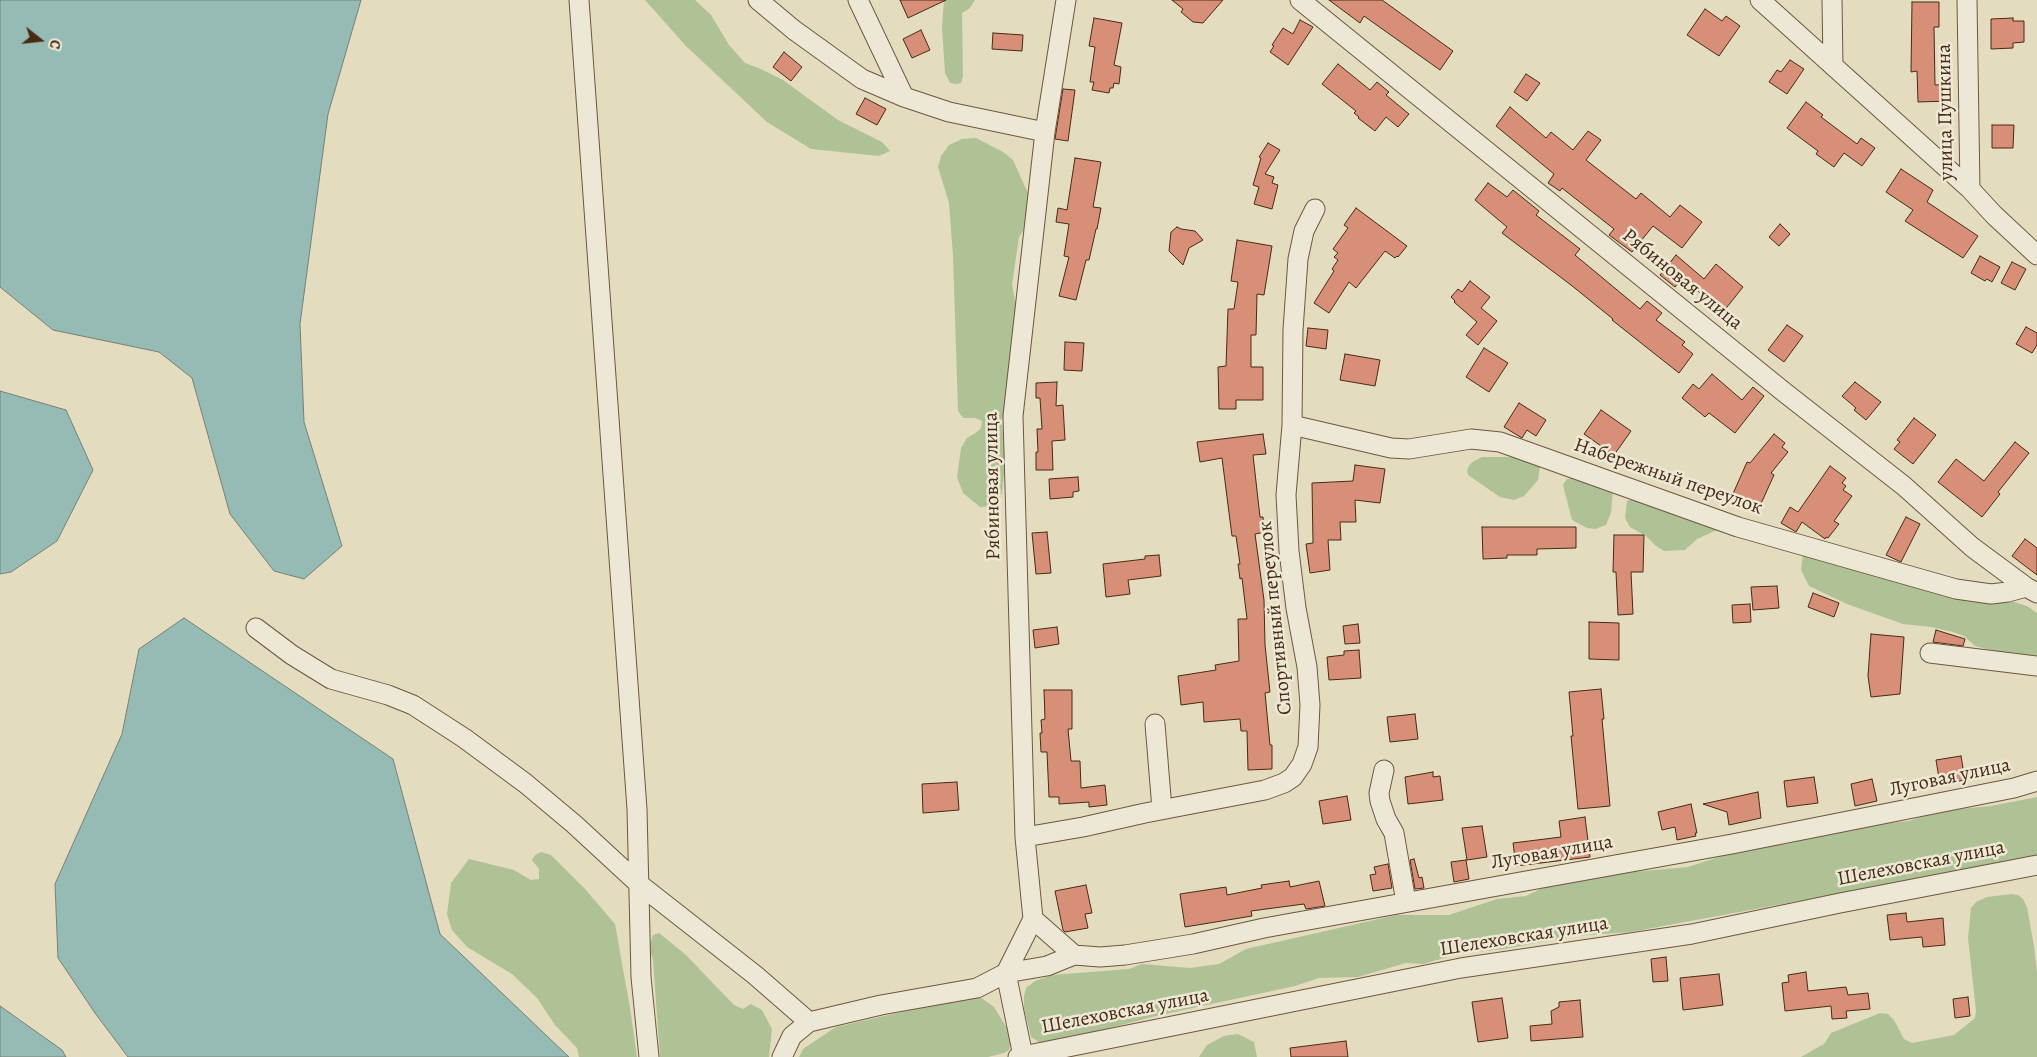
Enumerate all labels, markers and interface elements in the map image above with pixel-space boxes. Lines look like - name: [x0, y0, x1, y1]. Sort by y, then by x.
- north arrow: [15, 15, 65, 65]
- text: С: [45, 38, 65, 51]
- street label: улица Пушкина: [1933, 43, 1959, 181]
- street label: Рябиновая улица: [1617, 224, 1747, 336]
- street label: Рябиновая улица: [980, 412, 1006, 560]
- street label: Набережный переулок: [1570, 433, 1766, 521]
- street label: Спортивный переулок: [1254, 520, 1298, 716]
- street label: Луговая улица: [1887, 753, 2013, 803]
- street label: Луговая улица: [1489, 830, 1615, 876]
- street label: Шелеховская улица: [1835, 836, 2007, 892]
- street label: Шелеховская улица: [1438, 912, 1610, 962]
- street label: Шелеховская улица: [1039, 984, 1211, 1040]

